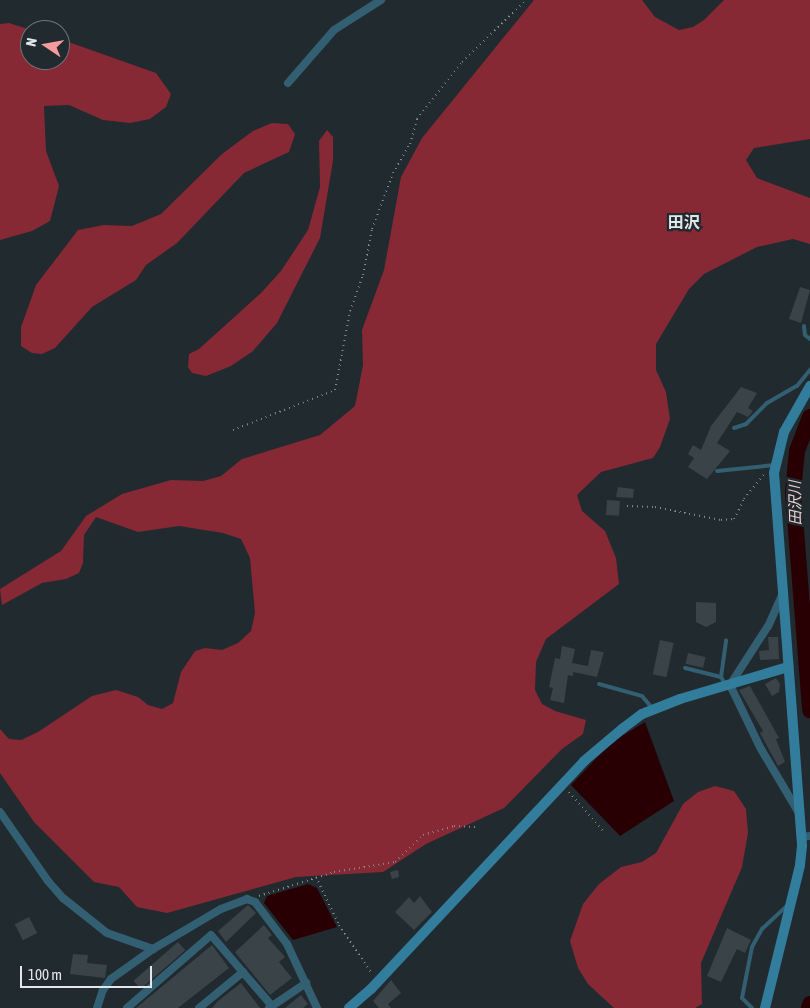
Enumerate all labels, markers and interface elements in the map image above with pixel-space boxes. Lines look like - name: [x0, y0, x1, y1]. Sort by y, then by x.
- north arrow: [20, 20, 70, 70]
- text: N: [23, 36, 40, 48]
- district label: 田沢: [668, 212, 700, 232]
- water label: 田沢川: [786, 480, 804, 526]
- scale bar: [22, 956, 155, 988]
- text: 100 m: [28, 966, 62, 983]

